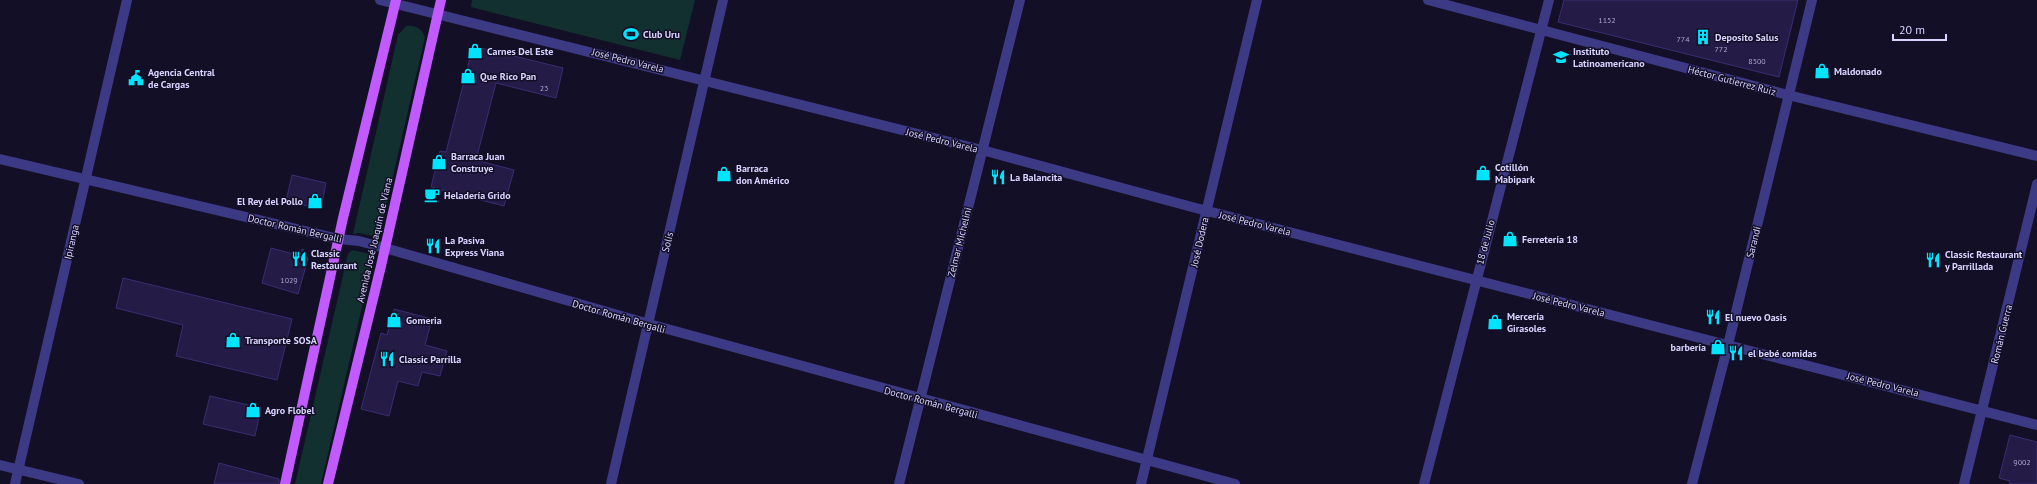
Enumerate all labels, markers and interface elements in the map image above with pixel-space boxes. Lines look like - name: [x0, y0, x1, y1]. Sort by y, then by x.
- house number: 1152: [1598, 15, 1616, 25]
- scale bar: [1893, 16, 1946, 42]
- text: 20 m: [1899, 22, 1925, 37]
- sports icon: Club Uru: [622, 25, 640, 43]
- place label: Club Uru: [643, 28, 680, 41]
- building icon: Deposito Salus: [1694, 28, 1712, 46]
- place label: Deposito Salus: [1715, 31, 1778, 44]
- house number: 774: [1676, 34, 1690, 44]
- shop icon: Carnes Del Este: [466, 42, 484, 60]
- house number: 772: [1714, 44, 1728, 54]
- place label: Carnes Del Este: [487, 45, 553, 58]
- street label: José Pedro Varela: [590, 45, 665, 76]
- place label: Instituto Latinoamericano: [1573, 45, 1645, 70]
- school or university icon: Instituto Latinoamericano: [1552, 48, 1570, 66]
- house number: 8500: [1748, 56, 1766, 66]
- street label: Héctor Gutierrez Ruiz: [1686, 62, 1777, 98]
- shop icon: Maldonado: [1813, 62, 1831, 80]
- place label: Maldonado: [1834, 65, 1882, 78]
- place label: Agencia Central de Cargas: [148, 66, 215, 91]
- shop icon: Que Rico Pan: [459, 67, 477, 85]
- public building icon: Agencia Central de Cargas: [127, 69, 145, 87]
- place label: Que Rico Pan: [480, 70, 536, 83]
- house number: 23: [540, 83, 548, 93]
- street label: José Pedro Varela: [904, 125, 979, 156]
- place label: Barraca Juan Construye: [451, 150, 505, 175]
- shop icon: Barraca Juan Construye: [430, 153, 448, 171]
- place label: Cotillón Mabipark: [1495, 161, 1535, 186]
- place label: Barraca don Américo: [736, 162, 790, 187]
- shop icon: Cotillón Mabipark: [1474, 164, 1492, 182]
- shop icon: Barraca don Américo: [715, 165, 733, 183]
- restaurant icon: La Balancita: [989, 168, 1007, 186]
- place label: La Balancita: [1010, 171, 1062, 184]
- street label: Avenida José Joaquín de Viana: [354, 176, 395, 304]
- cafe icon: Heladería Grido: [423, 186, 441, 204]
- place label: Heladería Grido: [444, 189, 511, 202]
- shop icon: El Rey del Pollo: [306, 192, 324, 210]
- place label: El Rey del Pollo: [237, 195, 304, 208]
- street label: Zelmar Michelini: [945, 206, 974, 278]
- street label: José Pedro Varela: [1217, 208, 1292, 239]
- street label: Doctor Román Bergalli: [246, 211, 343, 246]
- street label: José Dodera: [1187, 216, 1212, 269]
- street label: 18 de Julio: [1473, 218, 1498, 266]
- street label: Ipiranga: [61, 223, 82, 261]
- street label: Sarandí: [1743, 225, 1764, 259]
- shop icon: Ferretería 18: [1501, 230, 1519, 248]
- street label: Solís: [659, 231, 676, 254]
- place label: Ferretería 18: [1522, 233, 1578, 246]
- place label: La Pasiva Express Viana: [445, 234, 504, 259]
- restaurant icon: La Pasiva Express Viana: [424, 237, 442, 255]
- place label: Classic Restaurant: [311, 247, 358, 272]
- place label: Classic Restaurant y Parrillada: [1944, 248, 2023, 273]
- restaurant icon: Classic Restaurant: [290, 250, 308, 268]
- restaurant icon: Classic Restaurant y Parrillada: [1924, 251, 1942, 269]
- house number: 1029: [280, 275, 298, 285]
- street label: José Pedro Varela: [1531, 289, 1606, 320]
- street label: Doctor Román Bergalli: [571, 297, 667, 336]
- street label: Román Guerra: [1988, 303, 2015, 365]
- restaurant icon: El nuevo Oasis: [1704, 308, 1722, 326]
- place label: Mercería Girasoles: [1507, 310, 1546, 335]
- shop icon: Gomeria: [385, 311, 403, 329]
- place label: El nuevo Oasis: [1725, 311, 1787, 324]
- shop icon: Mercería Girasoles: [1486, 313, 1504, 331]
- place label: Gomeria: [406, 314, 442, 327]
- shop icon: Transporte SOSA: [224, 331, 242, 349]
- place label: Transporte SOSA: [245, 334, 318, 347]
- shop icon: barbería: [1709, 338, 1727, 356]
- place label: barbería: [1671, 341, 1706, 354]
- restaurant icon: el bebé comidas: [1727, 344, 1745, 362]
- place label: el bebé comidas: [1748, 347, 1817, 360]
- restaurant icon: Classic Parrilla: [378, 350, 396, 368]
- place label: Classic Parrilla: [399, 353, 461, 366]
- street label: José Pedro Varela: [1845, 369, 1920, 400]
- street label: Doctor Román Bergalli: [883, 384, 979, 421]
- shop icon: Agro Flobel: [244, 401, 262, 419]
- place label: Agro Flobel: [265, 404, 314, 417]
- house number: 9002: [2013, 457, 2031, 467]

